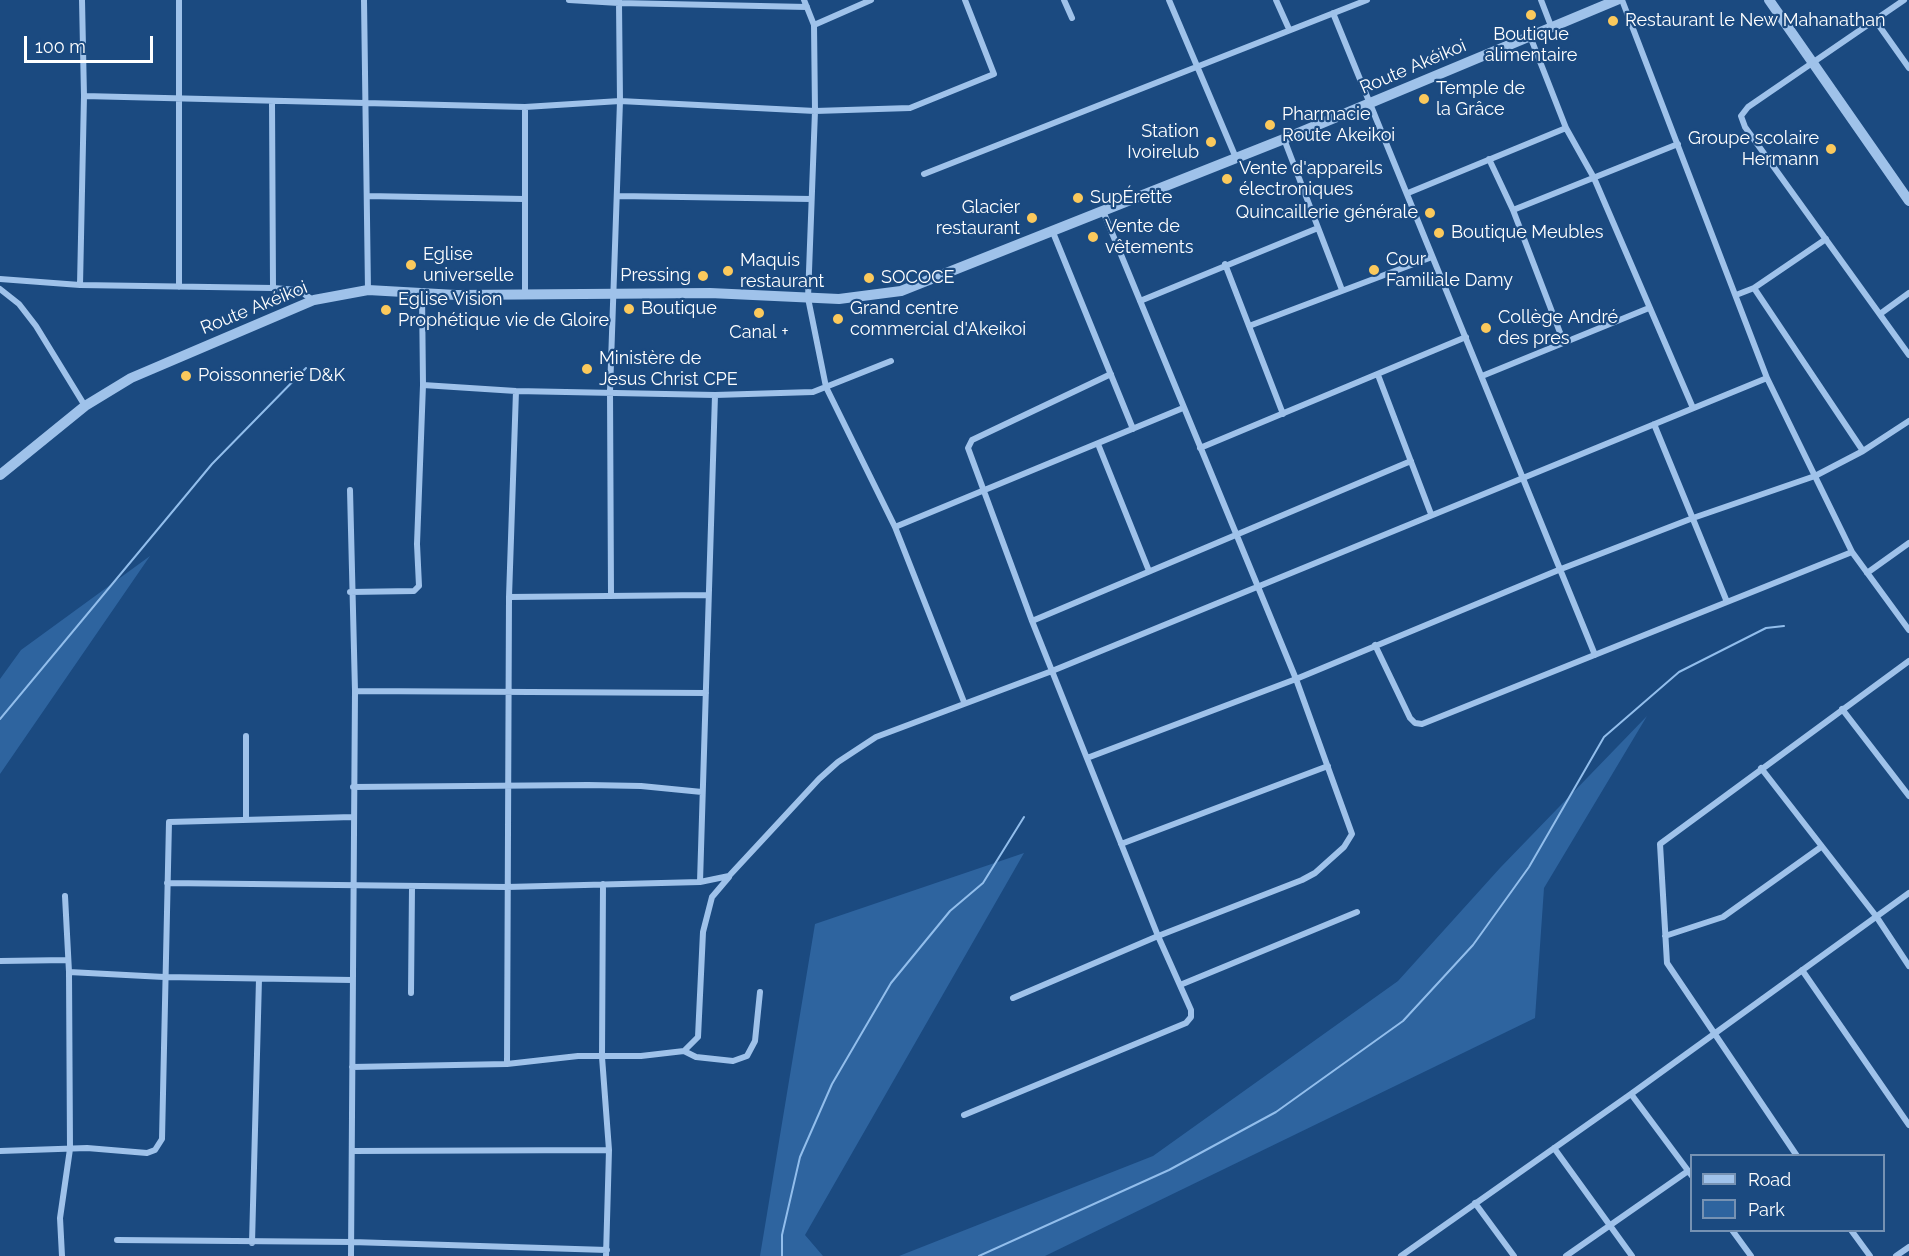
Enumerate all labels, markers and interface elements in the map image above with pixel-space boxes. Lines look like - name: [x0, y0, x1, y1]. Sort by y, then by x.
- marker: Boutique alimentaire: [1524, 8, 1538, 22]
- place label: Restaurant le New Mahanathan: [1625, 10, 1886, 32]
- marker: Restaurant le New Mahanathan: [1606, 14, 1620, 28]
- scale bar: [27, 24, 156, 62]
- place label: Boutique alimentaire: [1485, 24, 1577, 66]
- street label: Route Akéikoi: [1357, 35, 1469, 99]
- text: 100 m: [35, 36, 86, 57]
- place label: Temple de la Grâce: [1436, 78, 1525, 121]
- marker: Temple de la Grâce: [1417, 92, 1431, 106]
- place label: Pharmacie Route Akeikoi: [1282, 104, 1395, 146]
- marker: Pharmacie Route Akeikoi: [1263, 118, 1277, 132]
- place label: Station Ivoirelub: [1127, 121, 1199, 164]
- place label: Groupe scolaire Hermann: [1688, 128, 1819, 170]
- marker: Station Ivoirelub: [1204, 135, 1218, 149]
- marker: Groupe scolaire Hermann: [1824, 142, 1838, 156]
- place label: Vente d'appareils électroniques: [1239, 158, 1383, 201]
- marker: Vente d'appareils électroniques: [1220, 172, 1234, 186]
- place label: SupÉrette: [1090, 187, 1172, 209]
- marker: SupÉrette: [1071, 191, 1085, 205]
- place label: Glacier restaurant: [936, 197, 1020, 240]
- place label: Quincaillerie générale: [1236, 202, 1418, 224]
- marker: Quincaillerie générale: [1423, 206, 1437, 220]
- marker: Glacier restaurant: [1025, 211, 1039, 225]
- place label: Vente de vêtements: [1105, 216, 1193, 258]
- place label: Boutique Meubles: [1451, 222, 1603, 244]
- marker: Boutique Meubles: [1432, 226, 1446, 240]
- marker: Vente de vêtements: [1086, 230, 1100, 244]
- place label: Eglise universelle: [423, 244, 514, 286]
- place label: Cour Familiale Damy: [1386, 249, 1513, 292]
- place label: Maquis restaurant: [740, 250, 824, 292]
- marker: Eglise universelle: [404, 258, 418, 272]
- marker: Cour Familiale Damy: [1367, 263, 1381, 277]
- marker: Maquis restaurant: [721, 264, 735, 278]
- place label: Pressing: [620, 265, 691, 287]
- place label: SOCOCE: [881, 267, 954, 289]
- marker: Pressing: [696, 269, 710, 283]
- marker: SOCOCE: [862, 271, 876, 285]
- street label: Route Akéikoi: [197, 277, 311, 339]
- place label: Eglise Vision Prophétique vie de Gloire: [398, 289, 609, 332]
- place label: Boutique: [641, 298, 717, 320]
- place label: Grand centre commercial d'Akeikoi: [850, 298, 1026, 340]
- marker: Boutique: [622, 302, 636, 316]
- marker: Eglise Vision Prophétique vie de Gloire: [379, 303, 393, 317]
- marker: Canal +: [752, 306, 766, 320]
- place label: Collège André des pres: [1498, 307, 1618, 350]
- marker: Grand centre commercial d'Akeikoi: [831, 312, 845, 326]
- marker: Collège André des pres: [1479, 321, 1493, 335]
- place label: Canal +: [729, 322, 789, 344]
- place label: Ministère de Jesus Christ CPE: [599, 348, 738, 391]
- marker: Ministère de Jesus Christ CPE: [580, 362, 594, 376]
- place label: Poissonnerie D&K: [198, 365, 345, 387]
- marker: Poissonnerie D&K: [179, 369, 193, 383]
- legend: [1690, 1154, 1885, 1232]
- text: Road: [1748, 1169, 1791, 1190]
- text: Park: [1748, 1199, 1785, 1220]

